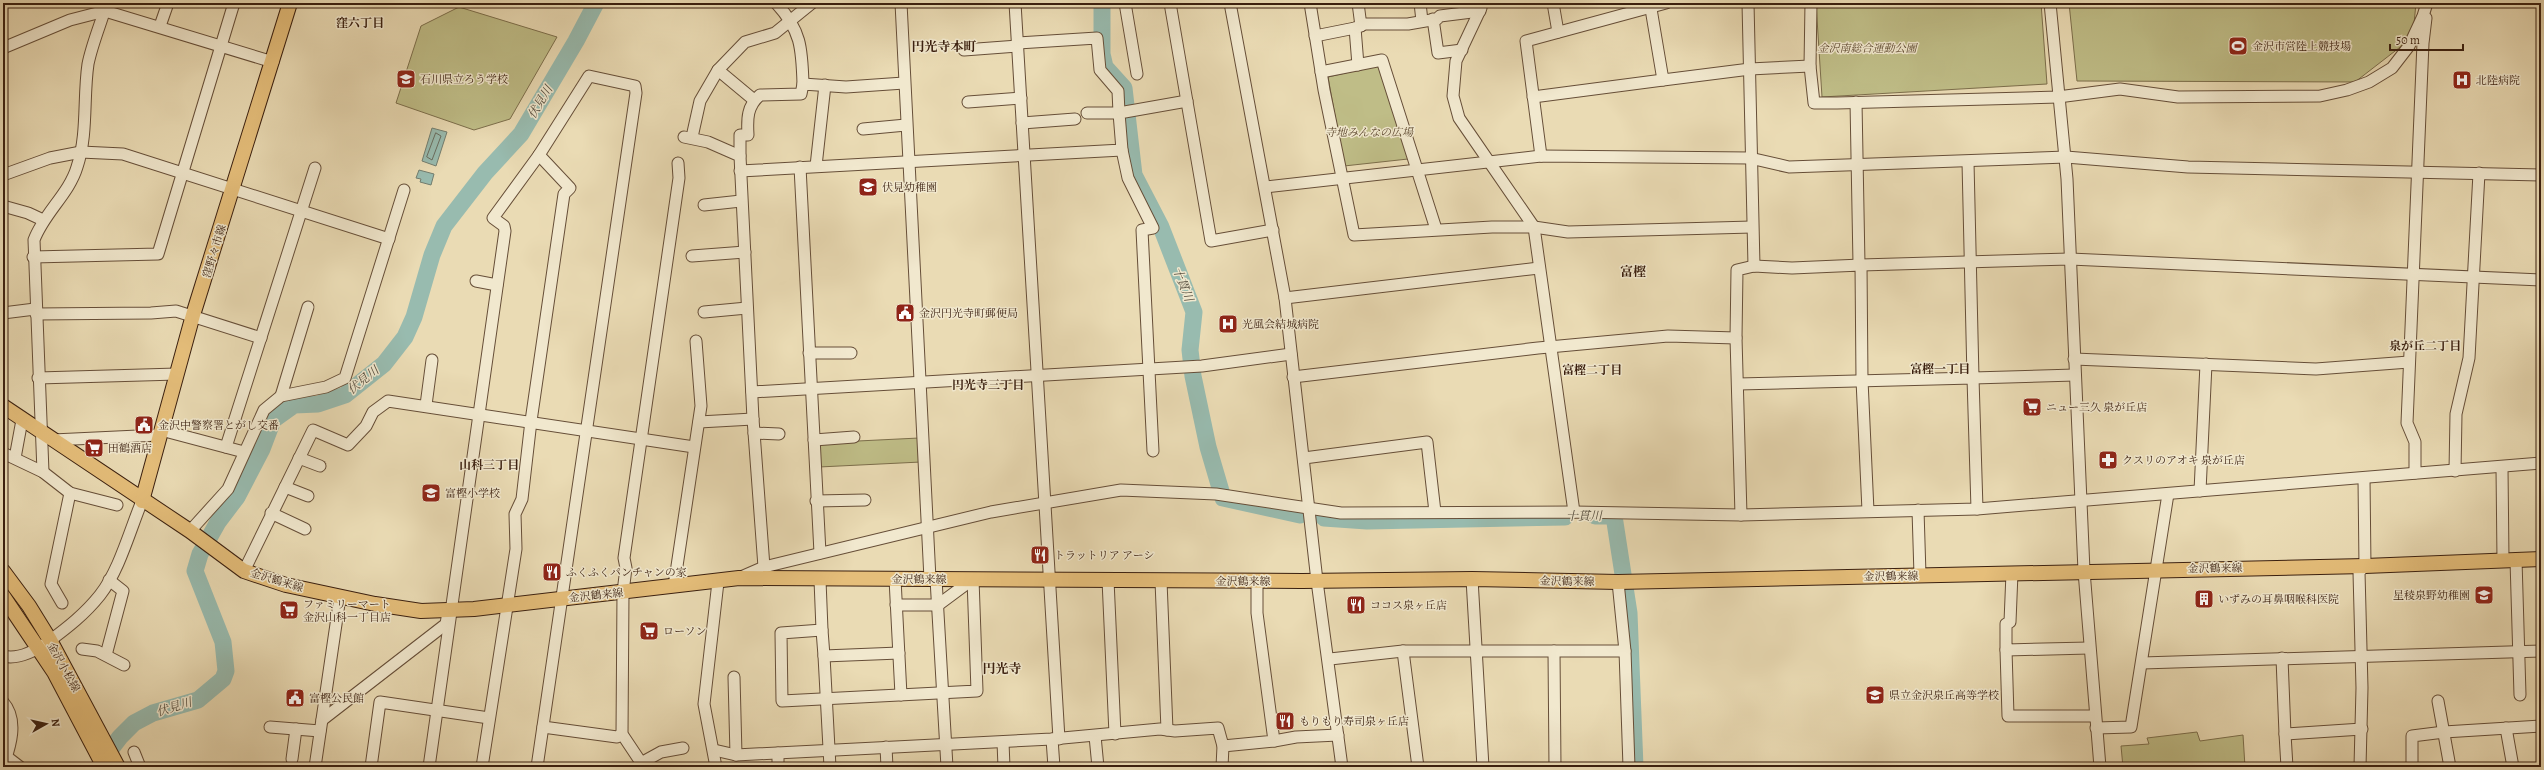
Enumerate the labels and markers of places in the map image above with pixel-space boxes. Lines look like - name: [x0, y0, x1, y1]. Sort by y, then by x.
- sports icon: 金沢市営陸上競技場: [2227, 35, 2249, 57]
- place label: 金沢市営陸上競技場: [2252, 39, 2351, 54]
- school or university icon: 石川県立ろう学校: [395, 68, 417, 90]
- hospital icon: 北陸病院: [2451, 69, 2473, 91]
- place label: 石川県立ろう学校: [420, 72, 508, 87]
- place label: 北陸病院: [2476, 73, 2520, 88]
- school or university icon: 伏見幼稚園: [857, 176, 879, 198]
- place label: 伏見幼稚園: [882, 180, 937, 195]
- public building icon: 金沢円光寺町郵便局: [894, 302, 916, 324]
- place label: 金沢円光寺町郵便局: [919, 306, 1018, 321]
- hospital icon: 光風会結城病院: [1217, 313, 1239, 335]
- place label: 光風会結城病院: [1242, 317, 1319, 332]
- supermarket icon: ニュー三久 泉が丘店: [2021, 396, 2043, 418]
- place label: ニュー三久 泉が丘店: [2046, 400, 2147, 415]
- public building icon: 金沢中警察署とがし交番: [133, 414, 155, 436]
- place label: 金沢中警察署とがし交番: [158, 418, 279, 433]
- supermarket icon: 田鶴酒店: [83, 437, 105, 459]
- place label: 田鶴酒店: [108, 441, 152, 456]
- pharmacy icon: クスリのアオキ 泉が丘店: [2097, 449, 2119, 471]
- place label: クスリのアオキ 泉が丘店: [2122, 453, 2245, 468]
- school or university icon: 富樫小学校: [420, 482, 442, 504]
- place label: 富樫小学校: [445, 486, 500, 501]
- restaurant icon: トラットリア アーシ: [1029, 544, 1051, 566]
- place label: トラットリア アーシ: [1054, 548, 1154, 563]
- restaurant icon: ふくふくパンチャンの家: [541, 561, 563, 583]
- place label: ふくふくパンチャンの家: [566, 565, 687, 580]
- school or university icon: 星稜泉野幼稚園: [2473, 584, 2495, 606]
- building icon: いずみの耳鼻咽喉科医院: [2193, 588, 2215, 610]
- place label: 星稜泉野幼稚園: [2393, 588, 2470, 603]
- place label: いずみの耳鼻咽喉科医院: [2218, 592, 2339, 607]
- restaurant icon: ココス泉ヶ丘店: [1345, 594, 1367, 616]
- place label: ファミリーマート 金沢山科一丁目店: [303, 597, 391, 625]
- place label: ココス泉ヶ丘店: [1370, 598, 1447, 613]
- supermarket icon: ファミリーマート 金沢山科一丁目店: [278, 599, 300, 621]
- supermarket icon: ローソン: [638, 620, 660, 642]
- place label: ローソン: [663, 624, 707, 639]
- school or university icon: 県立金沢泉丘高等学校: [1864, 684, 1886, 706]
- public building icon: 富樫公民館: [284, 687, 306, 709]
- place label: 県立金沢泉丘高等学校: [1889, 688, 1999, 703]
- place label: 富樫公民館: [309, 691, 364, 706]
- restaurant icon: もりもり寿司泉ヶ丘店: [1274, 710, 1296, 732]
- place label: もりもり寿司泉ヶ丘店: [1299, 714, 1409, 729]

